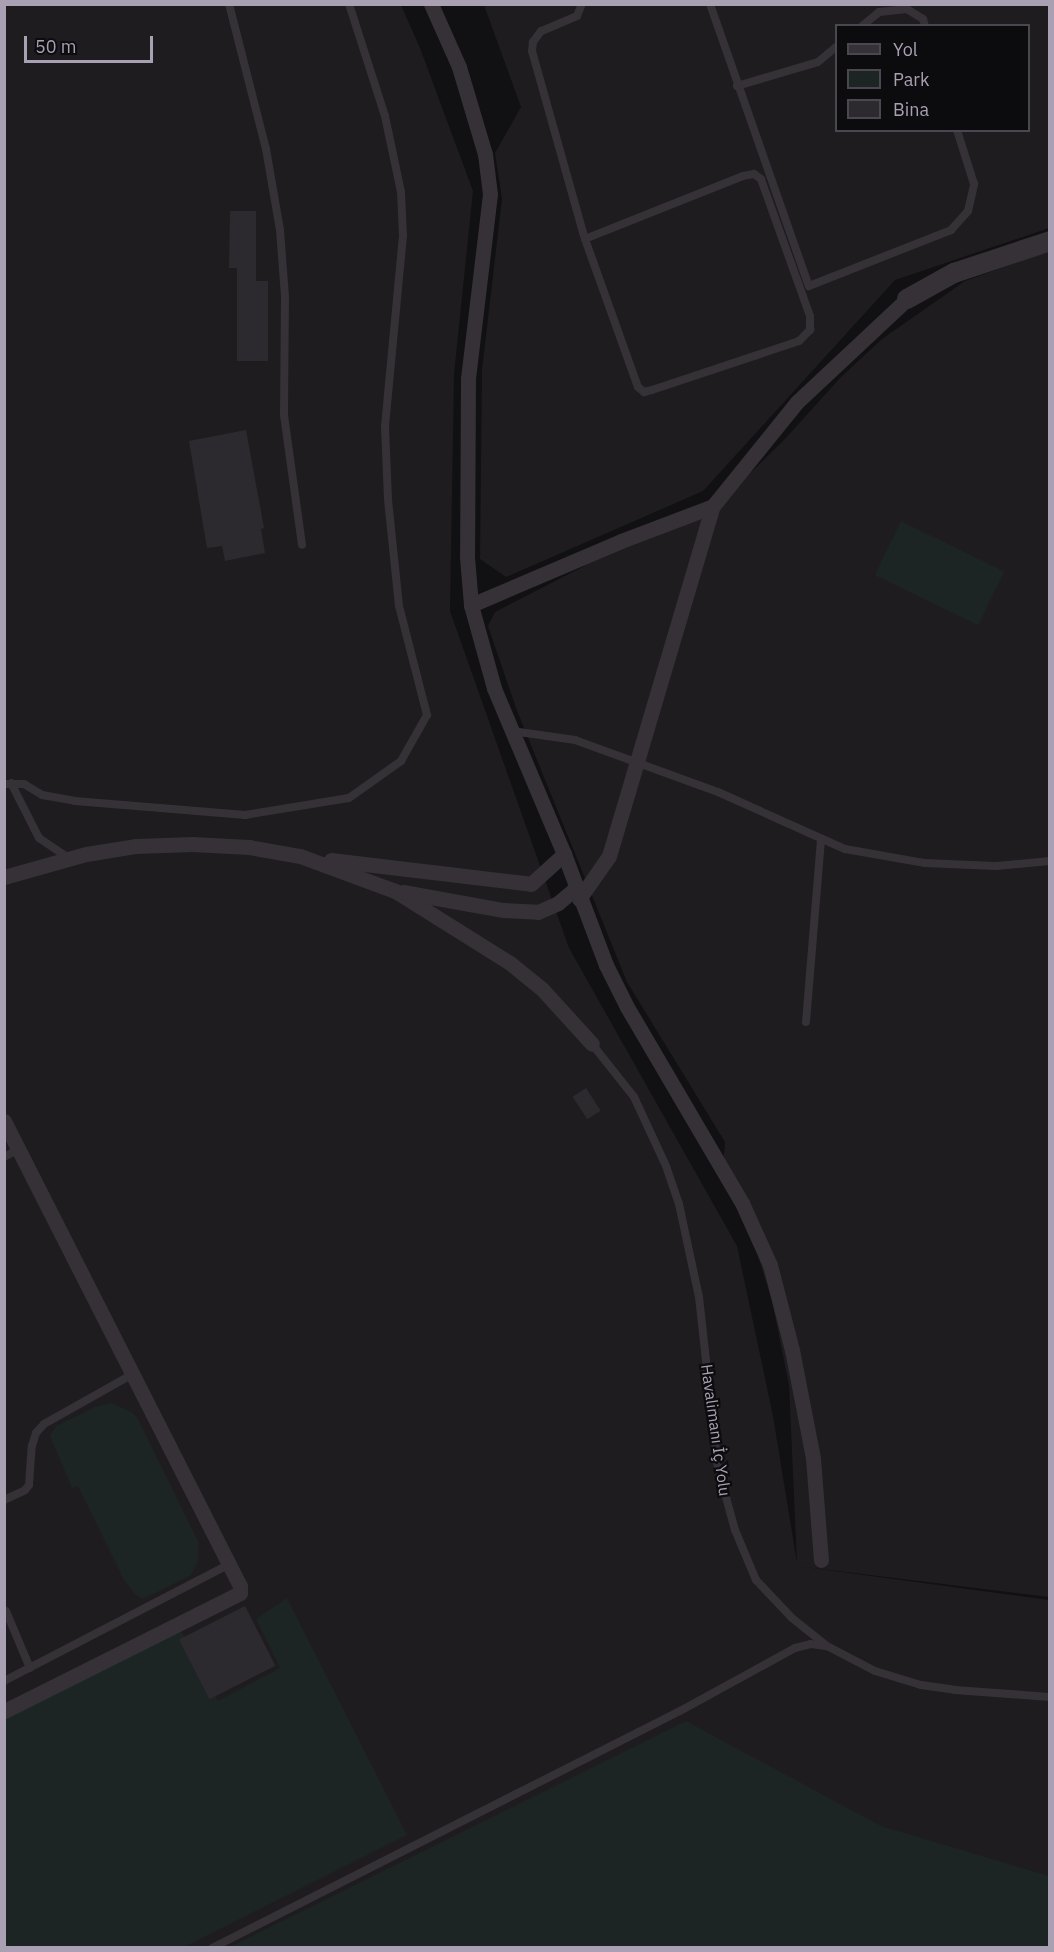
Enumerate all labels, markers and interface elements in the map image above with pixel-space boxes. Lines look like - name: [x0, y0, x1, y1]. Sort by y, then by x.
- scale bar: [27, 24, 156, 62]
- legend: [835, 24, 1030, 132]
- text: 50 m: [35, 35, 77, 58]
- text: Yol: [893, 38, 918, 61]
- text: Park: [893, 68, 929, 91]
- text: Bina: [893, 98, 929, 121]
- street label: Havalimanı İç Yolu: [697, 1363, 735, 1497]

